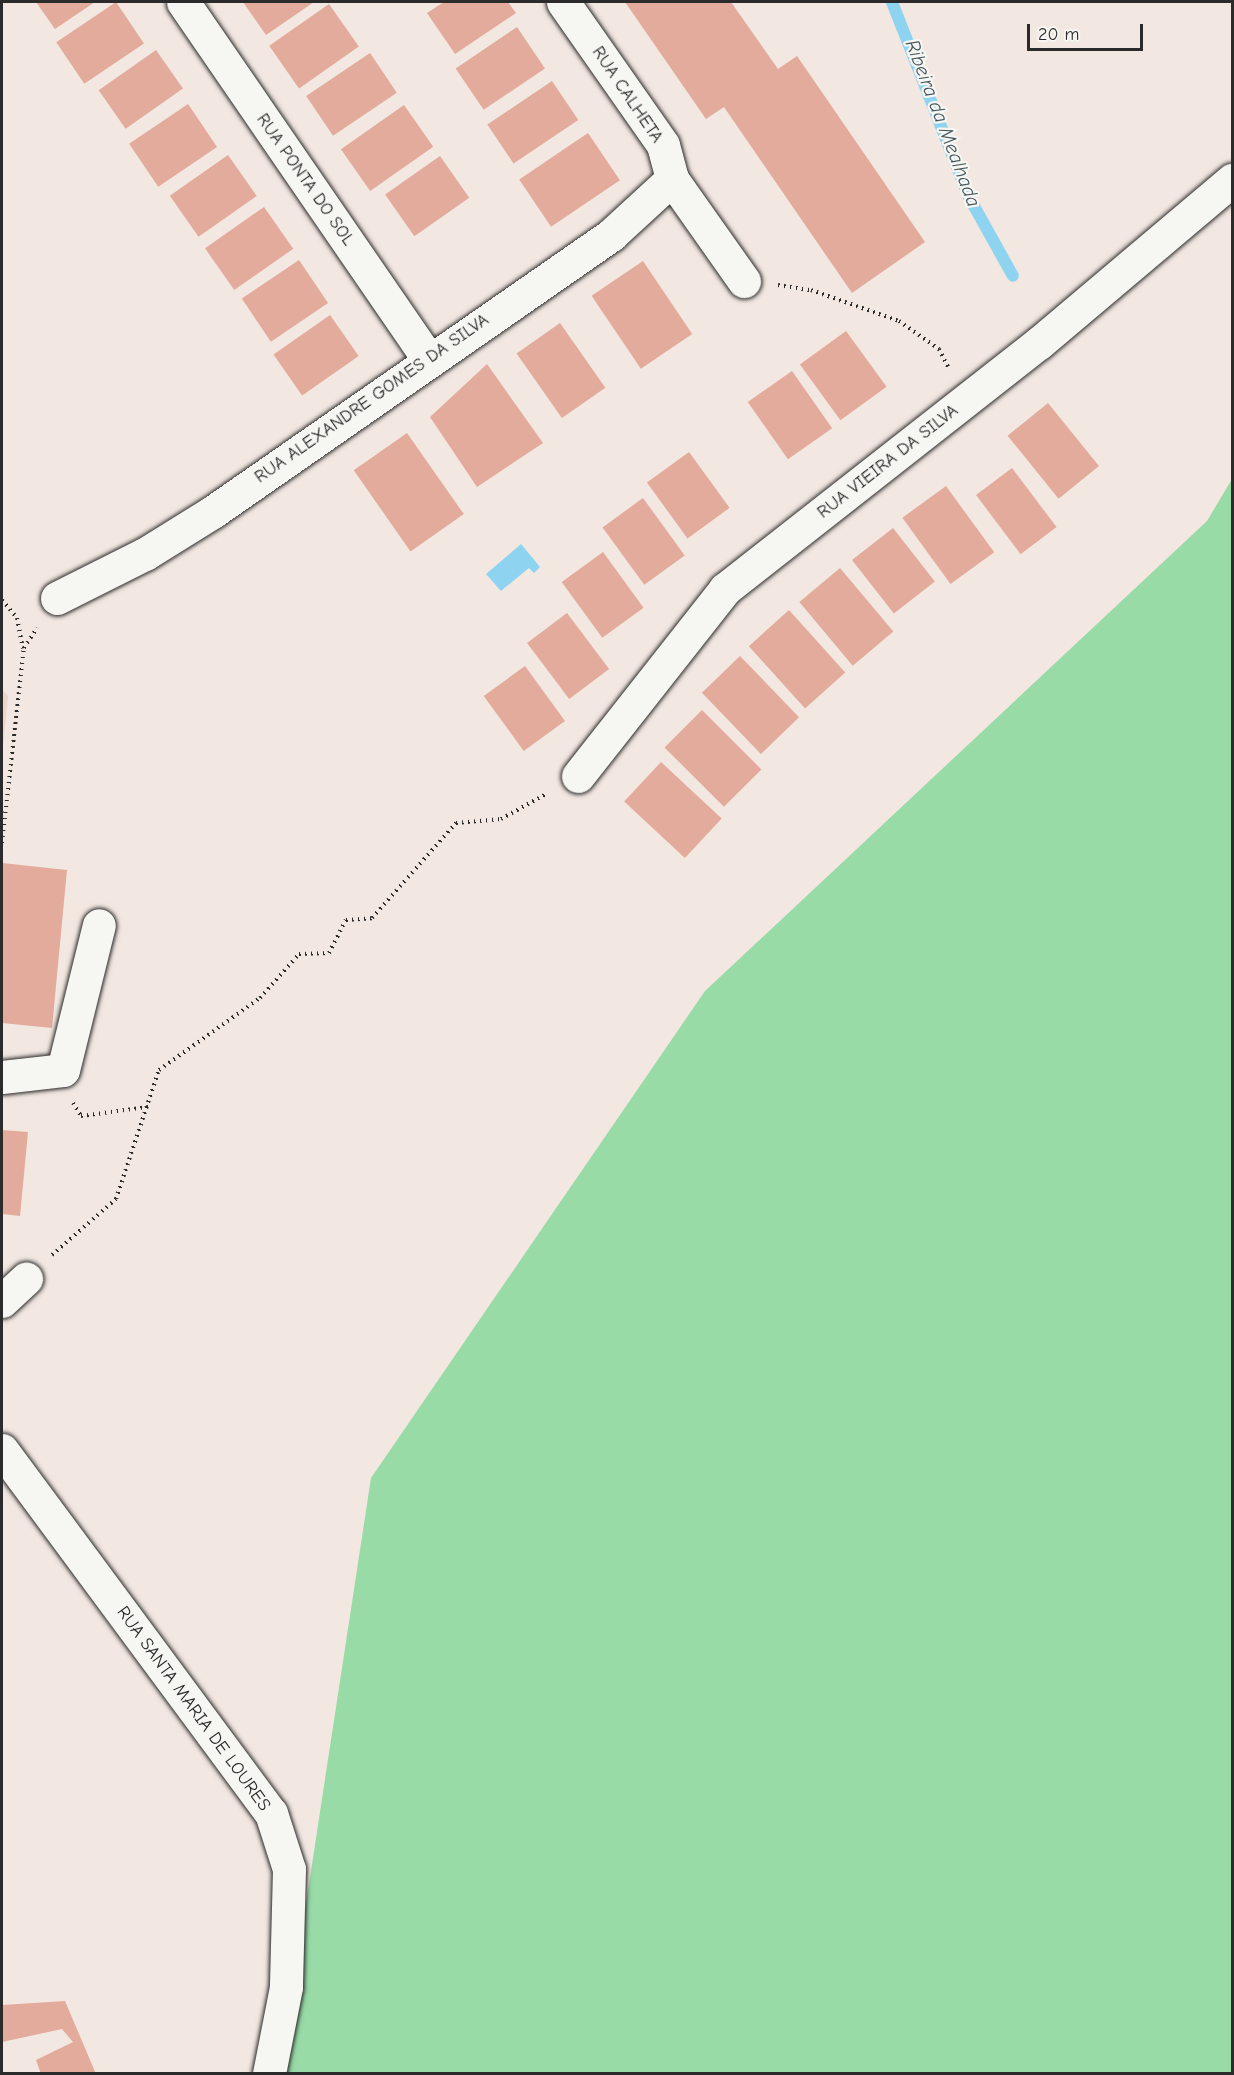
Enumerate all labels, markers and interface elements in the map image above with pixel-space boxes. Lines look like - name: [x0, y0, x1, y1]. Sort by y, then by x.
- scale bar: [1030, 12, 1146, 50]
- text: 20 m: [1038, 24, 1079, 45]
- water label: Ribeira da Mealhada: [900, 36, 986, 210]
- street label: RUA CALHETA: [587, 43, 667, 147]
- street label: RUA PONTA DO SOL: [251, 110, 359, 250]
- street label: RUA ALEXANDRE GOMES DA SILVA: [251, 310, 493, 488]
- street label: RUA VIEIRA DA SILVA: [813, 400, 963, 524]
- street label: RUA SANTA MARIA DE LOURES: [111, 1602, 275, 1816]

